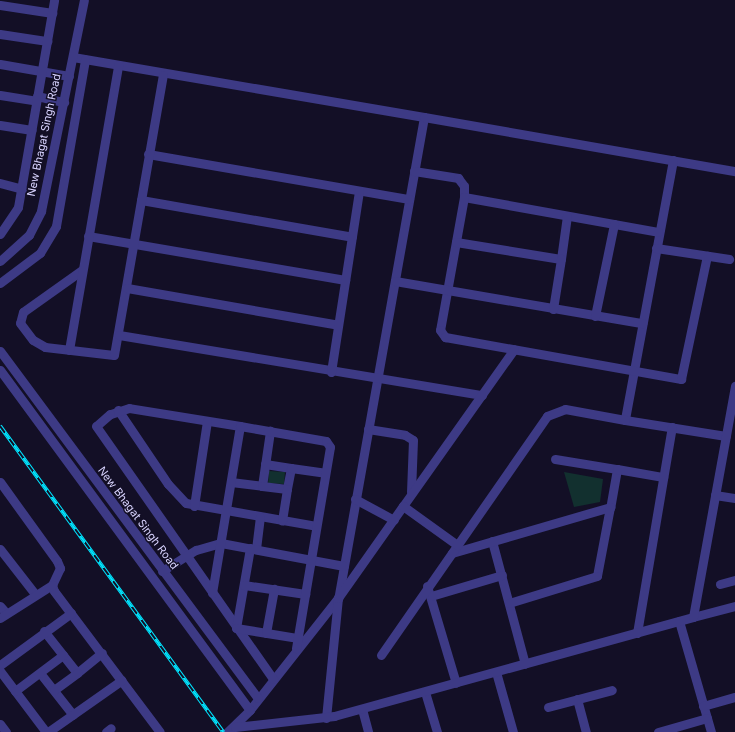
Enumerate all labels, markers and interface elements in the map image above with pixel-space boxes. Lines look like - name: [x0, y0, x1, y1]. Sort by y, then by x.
- street label: New Bhagat Singh Road: [25, 72, 63, 198]
- street label: New Bhagat Singh Road: [95, 464, 181, 572]

